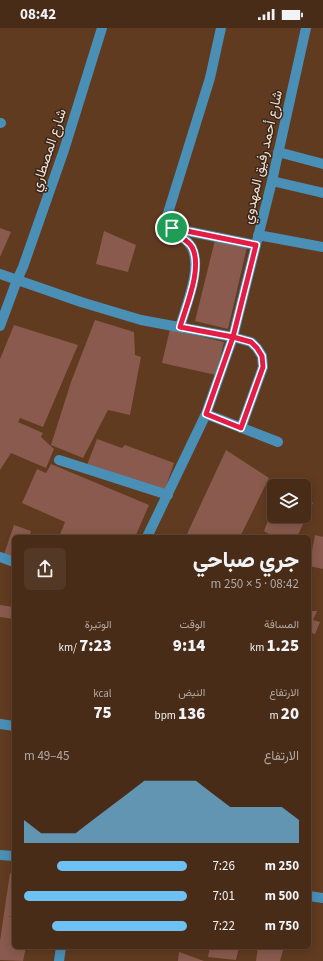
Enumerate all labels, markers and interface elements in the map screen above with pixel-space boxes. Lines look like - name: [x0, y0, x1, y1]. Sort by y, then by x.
- text: 08:42: [20, 4, 56, 25]
- street label: شارع أحمد رفيق المهدوي: [238, 88, 289, 226]
- street label: شارع المصطاري: [26, 106, 73, 195]
- pin: [155, 211, 189, 245]
- icon: arrive: [161, 217, 183, 239]
- map controls: [267, 479, 311, 523]
- button: layers: [267, 479, 311, 523]
- text: جري صباحي: [193, 544, 299, 576]
- button: share: [24, 548, 66, 590]
- text: 08:42 · 5 × 250 m: [211, 575, 299, 593]
- text: الوتيرة: [85, 617, 112, 632]
- text: الوقت: [179, 617, 205, 632]
- text: المسافة: [264, 617, 299, 632]
- text: 7:23: [79, 634, 112, 658]
- text: 9:14: [173, 634, 205, 658]
- text: 1.25: [266, 634, 299, 658]
- text: /km: [59, 640, 79, 655]
- text: km: [250, 640, 266, 655]
- text: النبض: [178, 685, 205, 700]
- text: الارتفاع: [269, 685, 299, 700]
- text: kcal: [93, 686, 112, 701]
- text: 75: [94, 701, 112, 725]
- text: 136: [178, 702, 205, 726]
- text: 20: [281, 702, 299, 726]
- text: bpm: [155, 708, 178, 723]
- text: m: [270, 708, 281, 723]
- text: 45–49 m: [24, 747, 70, 765]
- text: الارتفاع: [264, 747, 299, 765]
- text: 7:26: [212, 857, 235, 875]
- text: 250 m: [265, 857, 299, 875]
- text: 7:01: [212, 887, 235, 905]
- text: 500 m: [265, 887, 299, 905]
- text: 7:22: [212, 917, 235, 935]
- text: 750 m: [265, 917, 299, 935]

